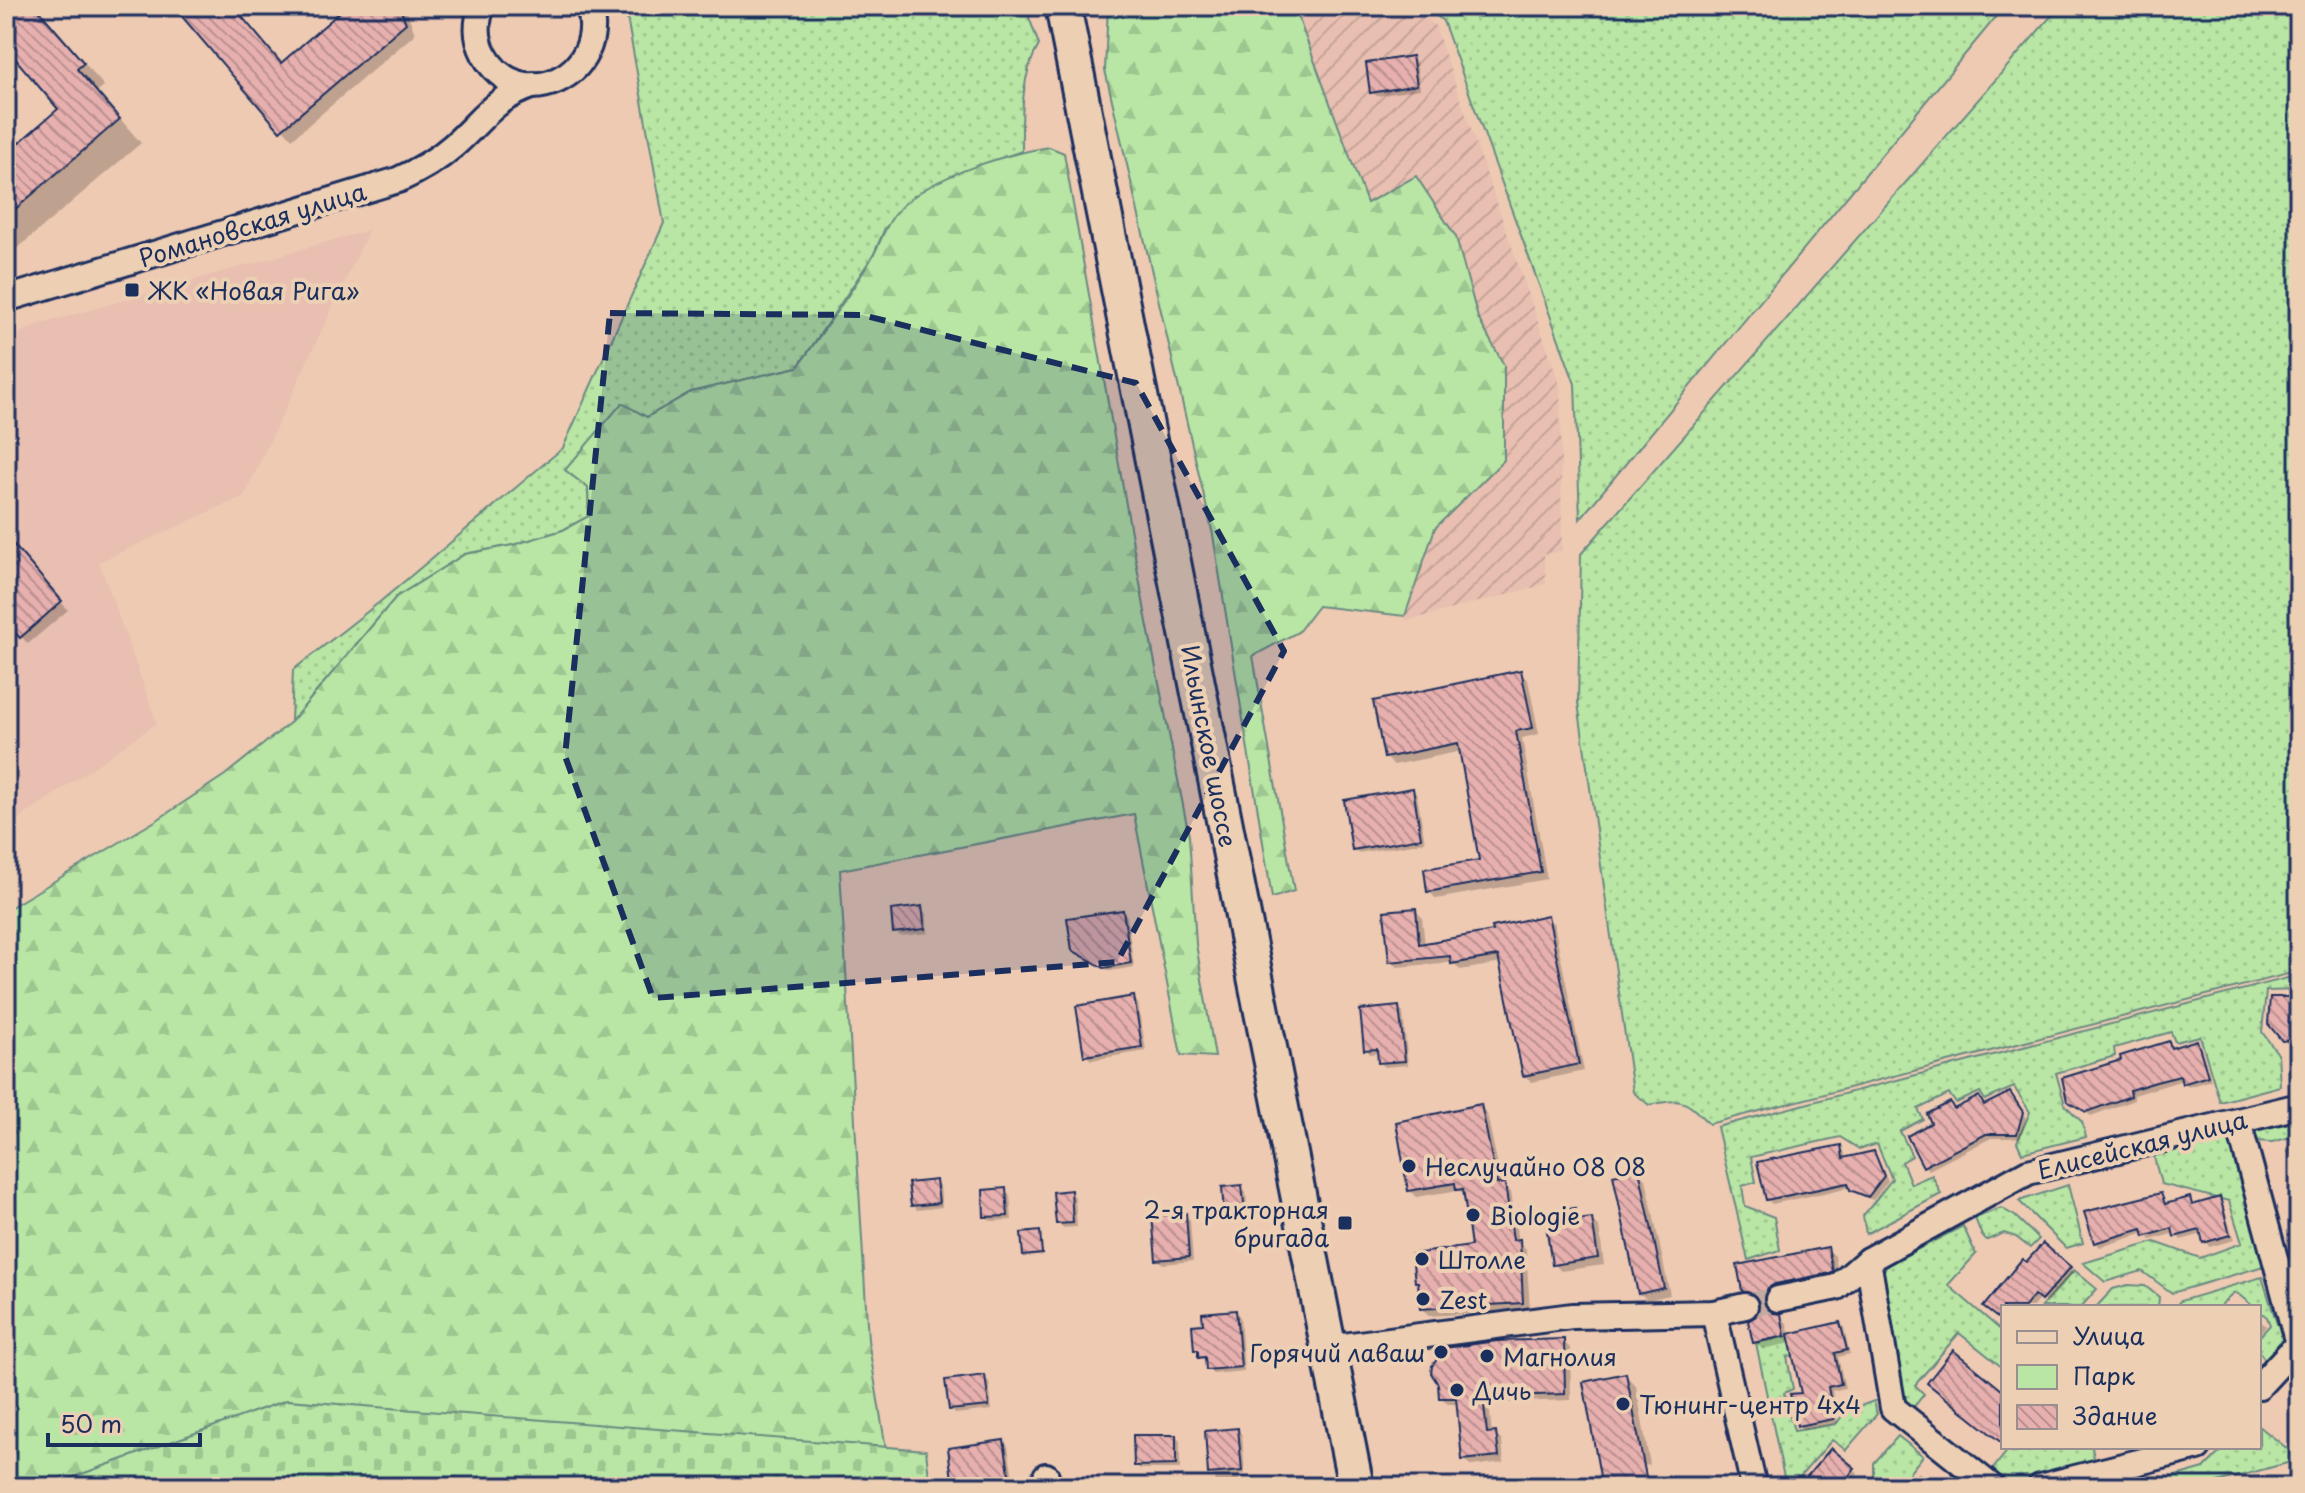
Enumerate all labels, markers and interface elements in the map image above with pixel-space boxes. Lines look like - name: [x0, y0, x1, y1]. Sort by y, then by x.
- street label: Романовская улица: [134, 172, 370, 276]
- place label: ЖК «Новая Рига»: [147, 272, 360, 308]
- marker: ЖК «Новая Рига»: [123, 281, 141, 299]
- street label: Ильинское шоссе: [1173, 642, 1247, 850]
- street label: Елисейская улица: [2033, 1101, 2251, 1187]
- place label: Неслучайно 08 08: [1425, 1148, 1646, 1184]
- marker: Неслучайно 08 08: [1400, 1157, 1418, 1175]
- place label: 2-я тракторная бригада: [1143, 1191, 1329, 1255]
- place label: Biologie: [1489, 1197, 1580, 1233]
- marker: Biologie: [1464, 1206, 1482, 1224]
- marker: 2-я тракторная бригада: [1336, 1214, 1354, 1232]
- place label: Штолле: [1438, 1241, 1526, 1277]
- marker: Штолле: [1413, 1250, 1431, 1268]
- place label: Zest: [1439, 1281, 1487, 1317]
- marker: Zest: [1414, 1290, 1432, 1308]
- legend: [2001, 1305, 2261, 1449]
- text: Улица: [2073, 1317, 2145, 1353]
- place label: Горячий лаваш: [1249, 1334, 1425, 1370]
- place label: Магнолия: [1503, 1338, 1617, 1374]
- marker: Горячий лаваш: [1432, 1343, 1450, 1361]
- marker: Магнолия: [1478, 1347, 1496, 1365]
- text: Парк: [2073, 1357, 2136, 1393]
- place label: Дичь: [1472, 1372, 1531, 1408]
- marker: Дичь: [1448, 1381, 1466, 1399]
- place label: Тюнинг-центр 4х4: [1639, 1386, 1861, 1422]
- marker: Тюнинг-центр 4х4: [1614, 1395, 1632, 1413]
- scale bar: [48, 1397, 200, 1447]
- text: Здание: [2073, 1397, 2158, 1433]
- text: 50 m: [60, 1405, 122, 1441]

